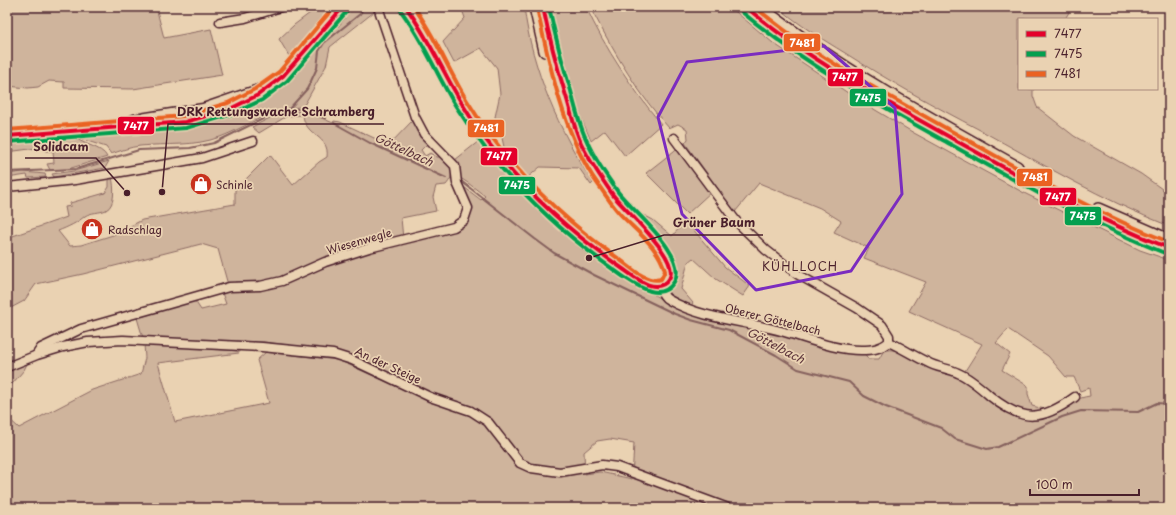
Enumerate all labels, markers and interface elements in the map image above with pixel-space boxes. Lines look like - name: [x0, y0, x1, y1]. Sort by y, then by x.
- legend: [1018, 18, 1158, 90]
- text: 7477: [1054, 24, 1082, 42]
- line badge: 7481: [783, 33, 821, 52]
- text: 7481: [789, 34, 815, 51]
- text: 7475: [1054, 44, 1083, 62]
- text: 7481: [1054, 64, 1080, 82]
- line badge: 7477: [827, 68, 864, 87]
- text: 7477: [832, 68, 859, 85]
- line badge: 7475: [849, 88, 887, 107]
- text: 7475: [855, 89, 881, 106]
- callout: DRK Rettungswache Schramberg: [168, 100, 384, 124]
- text: DRK Rettungswache Schramberg: [177, 102, 375, 120]
- line badge: 7477: [117, 116, 155, 135]
- text: 7477: [123, 117, 150, 134]
- line badge: 7481: [467, 119, 505, 138]
- text: 7481: [473, 119, 499, 136]
- water label: Göttelbach: [372, 128, 437, 171]
- callout: Solidcam: [25, 134, 96, 158]
- text: Solidcam: [33, 137, 89, 155]
- line badge: 7477: [480, 147, 518, 166]
- text: 7477: [486, 147, 513, 164]
- line badge: 7481: [1016, 168, 1053, 187]
- text: 7481: [1022, 168, 1048, 185]
- shop icon: Schinle: [188, 171, 214, 197]
- place label: Schinle: [216, 176, 253, 193]
- line badge: 7475: [498, 176, 536, 195]
- text: 7475: [504, 176, 530, 193]
- line badge: 7477: [1039, 187, 1077, 206]
- text: 7477: [1045, 188, 1072, 205]
- line badge: 7475: [1064, 206, 1102, 226]
- text: 7475: [1070, 207, 1096, 224]
- callout: Grüner Baum: [664, 211, 763, 235]
- text: Grüner Baum: [673, 213, 755, 231]
- shop icon: Radschlag: [79, 216, 105, 242]
- place label: Radschlag: [108, 221, 162, 238]
- street label: Wiesenwegle: [324, 224, 394, 258]
- district label: KÜHLLOCH: [762, 257, 838, 275]
- street label: Oberer Göttelbach: [723, 299, 823, 339]
- water label: Göttelbach: [744, 322, 809, 368]
- street label: An der Steige: [352, 342, 424, 388]
- scale bar: [1030, 471, 1139, 497]
- text: 100 m: [1036, 475, 1073, 493]

